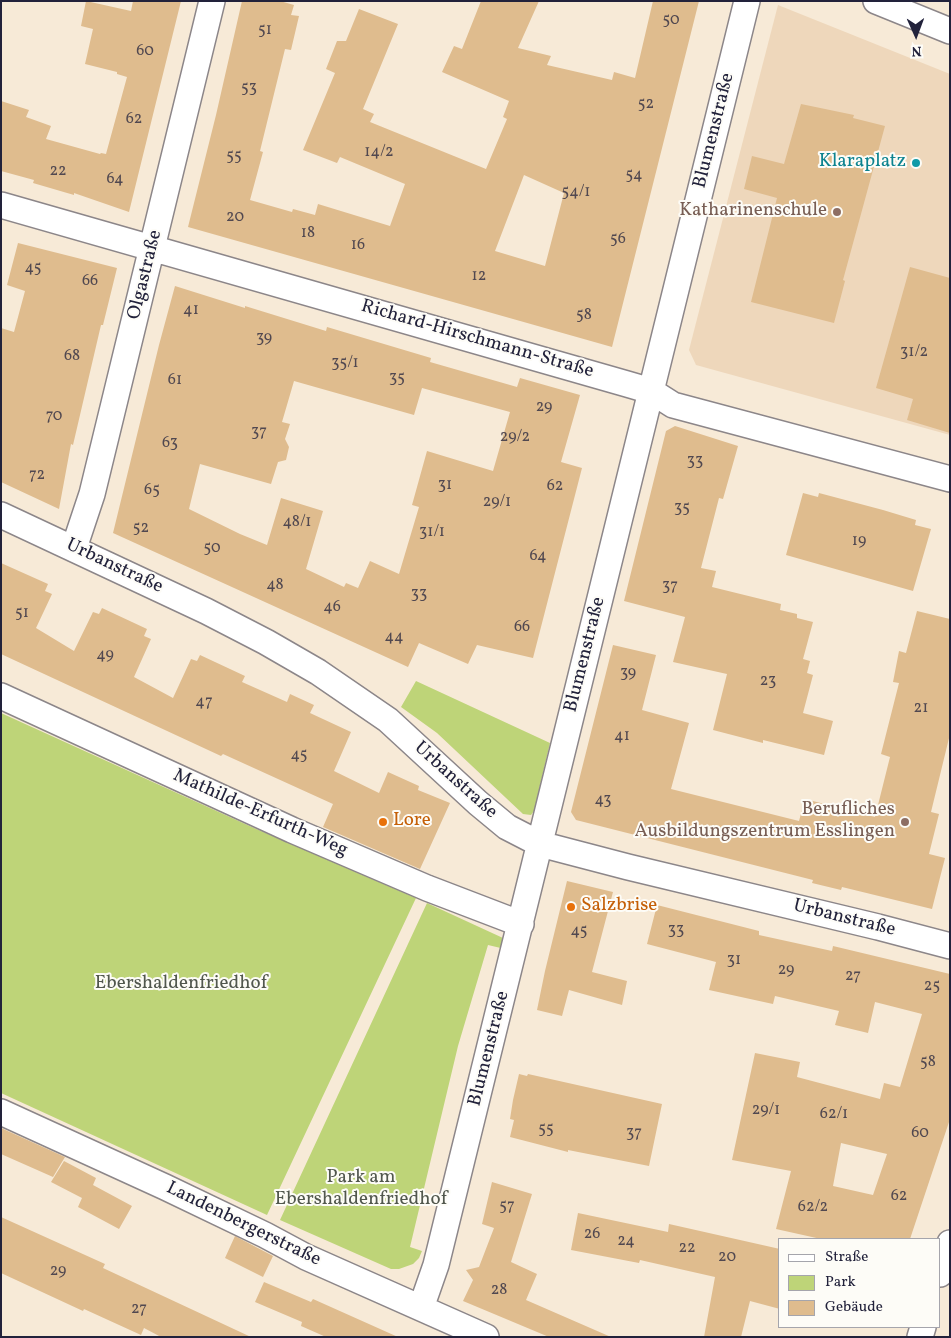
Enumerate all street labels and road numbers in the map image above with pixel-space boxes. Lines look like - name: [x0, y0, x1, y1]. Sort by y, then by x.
- street label: Blumenstraße: [690, 71, 740, 191]
- street label: Olgastraße: [124, 228, 168, 322]
- street label: Richard-Hirschmann-Straße: [358, 296, 596, 384]
- street label: Urbanstraße: [62, 535, 166, 599]
- street label: Blumenstraße: [561, 595, 611, 715]
- street label: Urbanstraße: [409, 738, 501, 824]
- street label: Mathilde-Erfurth-Weg: [169, 765, 351, 863]
- street label: Urbanstraße: [791, 895, 897, 943]
- street label: Blumenstraße: [465, 989, 515, 1109]
- street label: Landenbergerstraße: [162, 1178, 324, 1272]

